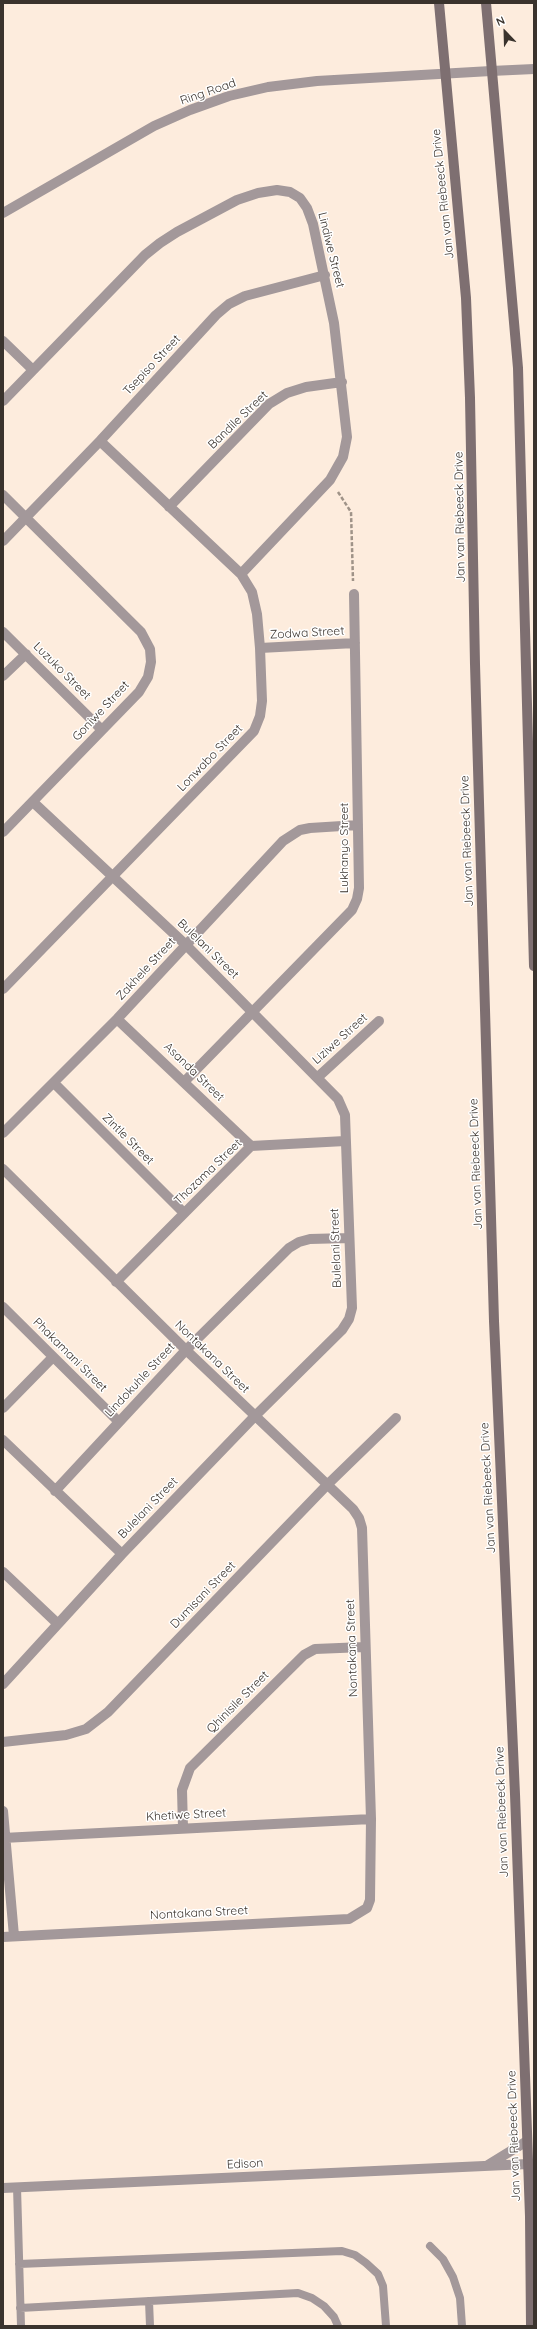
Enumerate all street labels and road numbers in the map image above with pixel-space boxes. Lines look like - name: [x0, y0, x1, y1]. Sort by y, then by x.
- street label: Ring Road: [178, 76, 238, 108]
- street label: Jan van Riebeeck Drive: [429, 128, 457, 260]
- street label: Lindiwe Street: [315, 211, 347, 289]
- street label: Tsepiso Street: [120, 332, 184, 398]
- street label: Bandile Street: [205, 388, 271, 452]
- street label: Jan van Riebeeck Drive: [452, 451, 468, 583]
- street label: Zodwa Street: [269, 624, 345, 642]
- street label: Luzuko Street: [30, 639, 94, 703]
- street label: Goniwe Street: [69, 678, 133, 744]
- street label: Lonwabo Street: [174, 722, 246, 794]
- street label: Jan van Riebeeck Drive: [458, 775, 476, 907]
- street label: Lukhanyo Street: [337, 803, 351, 893]
- street label: Bulelani Street: [174, 916, 242, 982]
- street label: Zakhele Street: [113, 935, 179, 1003]
- street label: Liziwe Street: [309, 1011, 371, 1067]
- street label: Asanda Street: [161, 1040, 227, 1104]
- street label: Jan van Riebeeck Drive: [467, 1098, 485, 1230]
- street label: Zintle Street: [99, 1110, 157, 1168]
- street label: Thozama Street: [171, 1136, 245, 1208]
- street label: Bulelani Street: [327, 1208, 345, 1288]
- street label: Phakamani Street: [30, 1315, 110, 1395]
- street label: Nontakana Street: [172, 1318, 252, 1396]
- street label: Lindokuhle Street: [102, 1340, 178, 1420]
- street label: Jan van Riebeeck Drive: [477, 1422, 499, 1554]
- street label: Bulelani Street: [115, 1474, 181, 1542]
- street label: Dumisani Street: [167, 1559, 239, 1631]
- street label: Nontakana Street: [343, 1599, 361, 1697]
- street label: Qhinisile Street: [204, 1668, 272, 1736]
- street label: Jan van Riebeeck Drive: [493, 1746, 511, 1878]
- street label: Khetiwe Street: [146, 1806, 226, 1824]
- street label: Nontakana Street: [150, 1903, 248, 1923]
- street label: Jan van Riebeeck Drive: [505, 2070, 523, 2202]
- street label: Edison: [226, 2156, 264, 2172]

